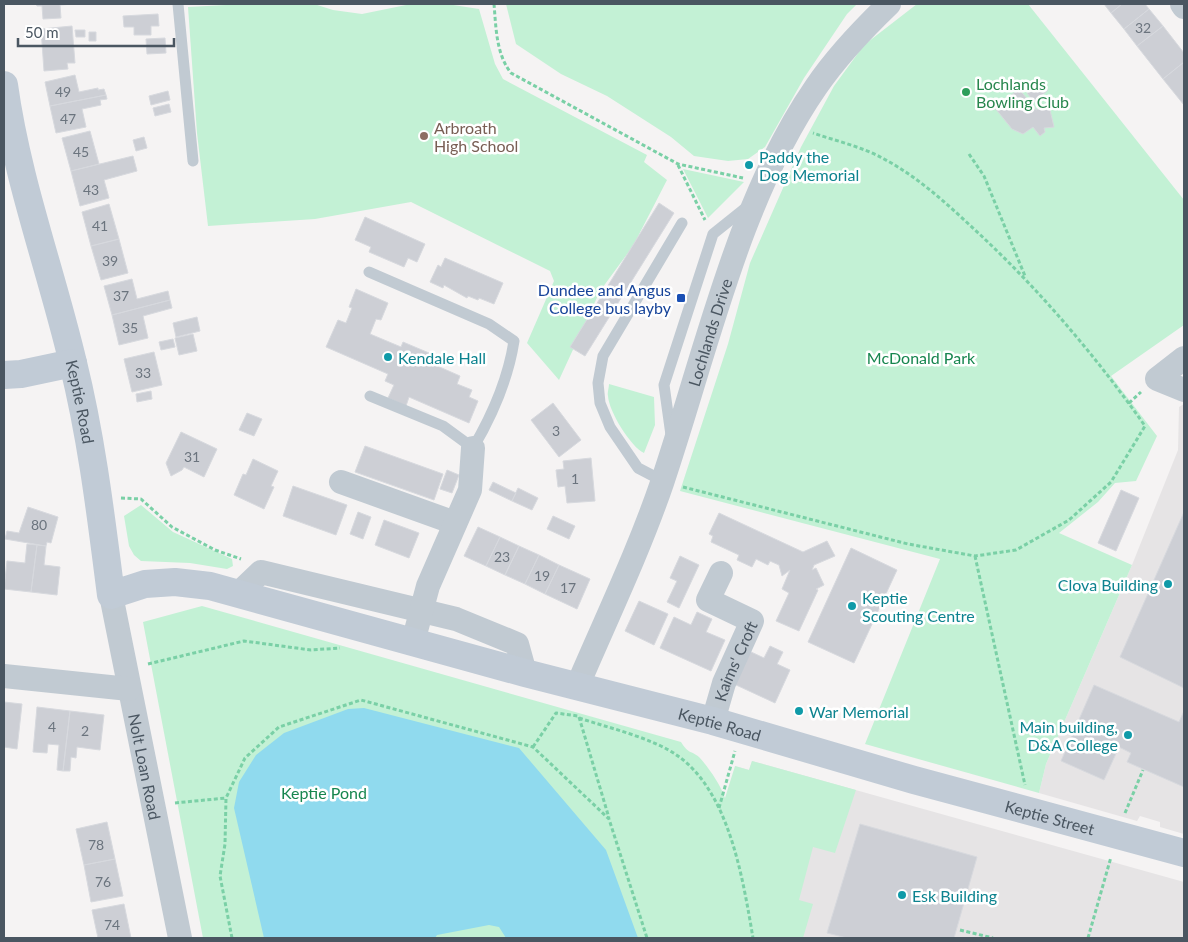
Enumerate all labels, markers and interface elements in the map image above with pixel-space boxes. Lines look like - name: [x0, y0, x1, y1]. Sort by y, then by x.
- scale bar: [18, 15, 174, 47]
- house number: 32: [1135, 19, 1151, 36]
- text: 50 m: [25, 23, 59, 41]
- place label: Lochlands Bowling Club: [976, 74, 1069, 111]
- house number: 49: [55, 83, 71, 100]
- marker: Lochlands Bowling Club: [960, 86, 972, 98]
- house number: 47: [60, 110, 76, 127]
- place label: Arbroath High School: [434, 118, 518, 155]
- marker: Arbroath High School: [418, 130, 430, 142]
- house number: 45: [73, 143, 89, 160]
- place label: Paddy the Dog Memorial: [759, 147, 859, 184]
- marker: Paddy the Dog Memorial: [743, 159, 755, 171]
- house number: 43: [83, 181, 99, 198]
- house number: 41: [92, 217, 108, 234]
- house number: 39: [102, 252, 118, 269]
- street label: Lochlands Drive: [683, 276, 735, 389]
- place label: Dundee and Angus College bus layby: [538, 280, 672, 317]
- house number: 37: [113, 287, 129, 304]
- marker: Dundee and Angus College bus layby: [675, 292, 687, 304]
- house number: 35: [122, 319, 138, 336]
- place label: Kendale Hall: [398, 348, 486, 367]
- park label: McDonald Park: [867, 348, 976, 367]
- marker: Kendale Hall: [382, 351, 394, 363]
- street label: Keptie Road: [63, 358, 99, 445]
- house number: 33: [135, 364, 151, 381]
- house number: 3: [552, 422, 560, 439]
- house number: 31: [184, 448, 200, 465]
- house number: 1: [571, 470, 579, 487]
- house number: 80: [31, 516, 47, 533]
- house number: 23: [494, 548, 510, 565]
- house number: 19: [534, 567, 550, 584]
- place label: Clova Building: [1058, 575, 1158, 594]
- marker: Clova Building: [1162, 578, 1174, 590]
- house number: 17: [560, 579, 576, 596]
- place label: Keptie Scouting Centre: [862, 588, 975, 625]
- marker: Keptie Scouting Centre: [846, 600, 858, 612]
- street label: Kaims' Croft: [710, 618, 760, 703]
- place label: War Memorial: [809, 702, 909, 721]
- street label: Keptie Road: [676, 703, 764, 744]
- marker: War Memorial: [793, 705, 805, 717]
- street label: Nolt Loan Road: [126, 712, 165, 821]
- place label: Main building, D&A College: [1019, 717, 1118, 754]
- house number: 4: [48, 718, 56, 735]
- house number: 2: [81, 722, 89, 739]
- marker: Main building, D&A College: [1122, 729, 1134, 741]
- park label: Keptie Pond: [281, 783, 367, 802]
- street label: Keptie Street: [1003, 796, 1097, 838]
- house number: 78: [88, 836, 104, 853]
- house number: 76: [95, 873, 111, 890]
- place label: Esk Building: [912, 886, 997, 905]
- marker: Esk Building: [896, 889, 908, 901]
- house number: 74: [104, 916, 120, 933]

